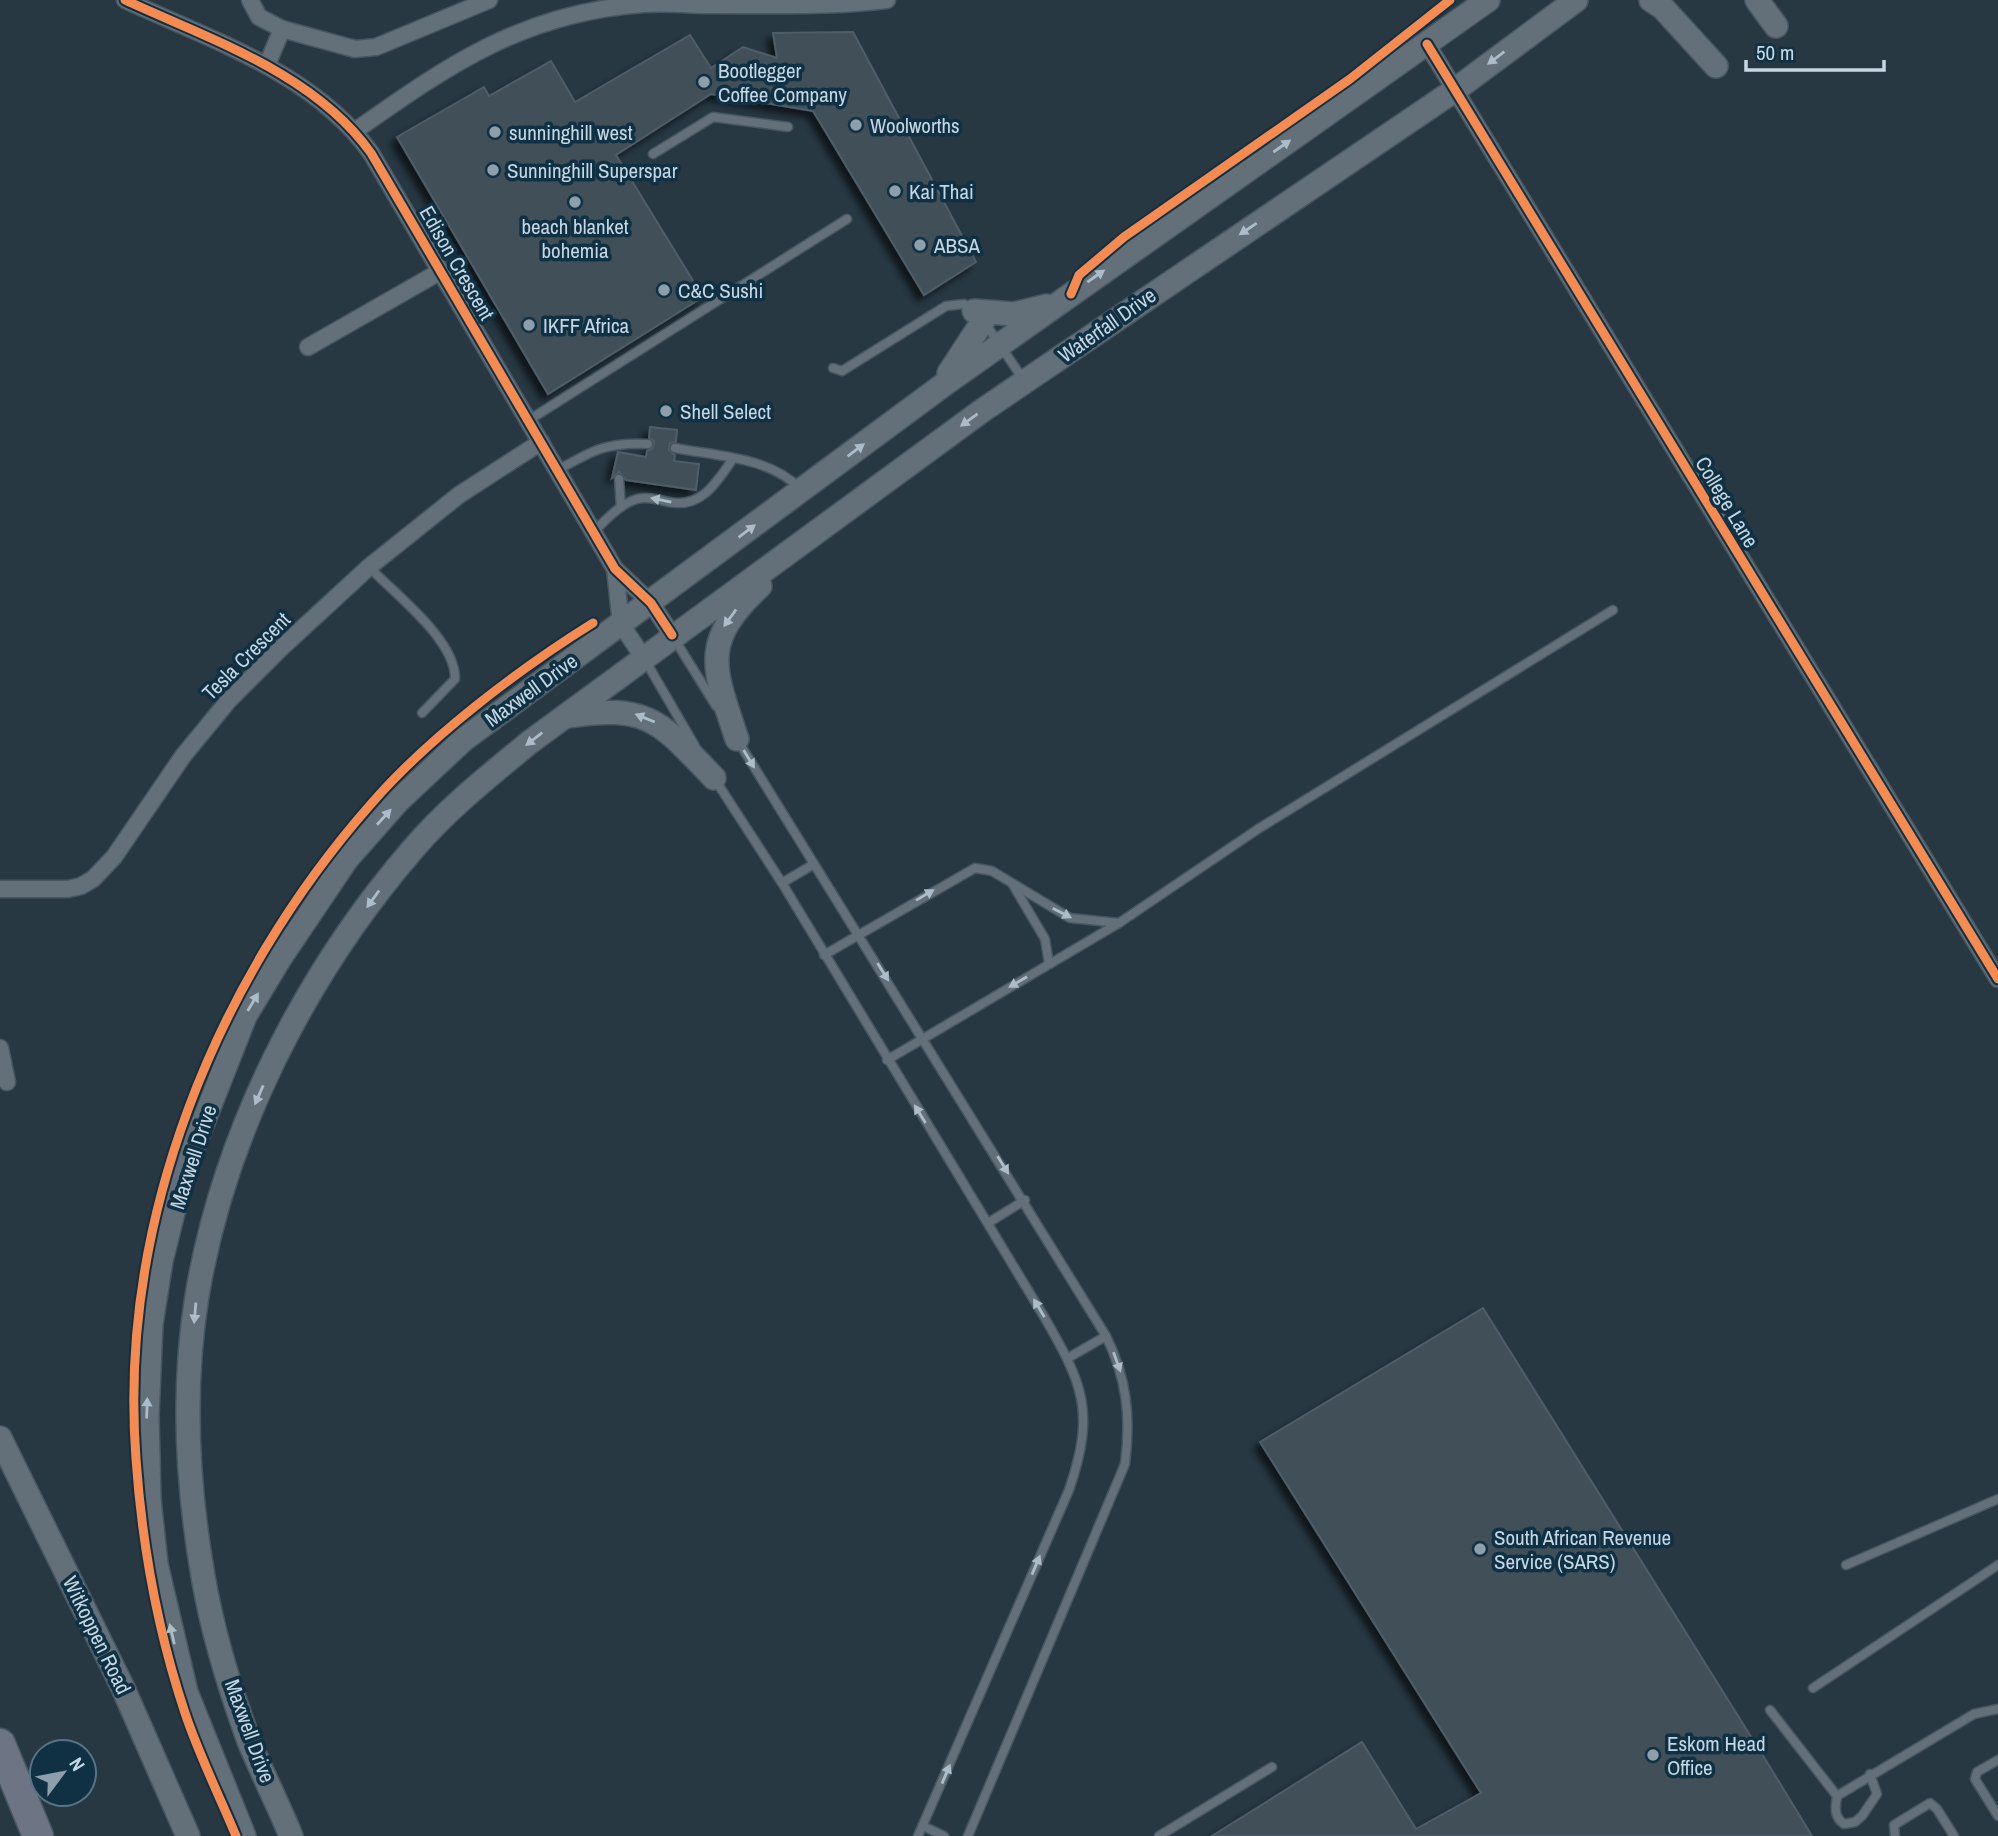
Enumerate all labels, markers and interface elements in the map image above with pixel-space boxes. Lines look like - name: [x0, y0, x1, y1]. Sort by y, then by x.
- scale bar: [1746, 28, 1884, 72]
- text: 50 m: [1756, 38, 1794, 67]
- one-way arrow: [1488, 51, 1506, 66]
- place label: Bootlegger Coffee Company: [718, 56, 847, 109]
- marker: Bootlegger Coffee Company: [696, 74, 712, 90]
- place label: Woolworths: [870, 111, 960, 140]
- marker: Woolworths: [848, 117, 864, 133]
- place label: sunninghill west: [509, 118, 633, 147]
- marker: sunninghill west: [487, 124, 503, 140]
- one-way arrow: [1273, 139, 1291, 153]
- place label: Sunninghill Superspar: [507, 156, 678, 185]
- marker: Sunninghill Superspar: [485, 162, 501, 178]
- place label: Kai Thai: [909, 177, 974, 206]
- marker: Kai Thai: [887, 183, 903, 199]
- marker: beach blanket bohemia: [567, 194, 583, 210]
- street label: Edison Crescent: [413, 201, 501, 326]
- place label: beach blanket bohemia: [521, 212, 629, 265]
- one-way arrow: [1238, 222, 1258, 235]
- place label: ABSA: [933, 231, 980, 260]
- marker: ABSA: [912, 237, 928, 253]
- one-way arrow: [1087, 269, 1105, 283]
- place label: C&C Sushi: [678, 276, 763, 305]
- street label: Waterfall Drive: [1052, 281, 1162, 369]
- marker: C&C Sushi: [656, 282, 672, 298]
- place label: IKFF Africa: [543, 311, 630, 340]
- marker: IKFF Africa: [521, 317, 537, 333]
- place label: Shell Select: [680, 397, 771, 426]
- marker: Shell Select: [658, 403, 674, 419]
- one-way arrow: [959, 413, 978, 427]
- one-way arrow: [847, 443, 865, 457]
- street label: College Lane: [1688, 451, 1766, 553]
- one-way arrow: [649, 495, 671, 506]
- one-way arrow: [738, 524, 756, 538]
- street label: Tesla Crescent: [195, 605, 297, 707]
- one-way arrow: [724, 609, 738, 627]
- street label: Maxwell Drive: [479, 646, 583, 734]
- one-way arrow: [635, 712, 656, 723]
- one-way arrow: [525, 732, 543, 747]
- one-way arrow: [743, 749, 755, 768]
- one-way arrow: [376, 808, 392, 826]
- one-way arrow: [915, 889, 934, 902]
- one-way arrow: [367, 890, 381, 908]
- one-way arrow: [1052, 907, 1072, 918]
- one-way arrow: [877, 963, 890, 982]
- one-way arrow: [1009, 976, 1028, 988]
- one-way arrow: [247, 993, 259, 1012]
- one-way arrow: [253, 1085, 265, 1105]
- street label: Maxwell Drive: [163, 1101, 223, 1213]
- one-way arrow: [914, 1104, 927, 1124]
- one-way arrow: [997, 1156, 1010, 1175]
- one-way arrow: [1033, 1299, 1045, 1318]
- one-way arrow: [189, 1302, 200, 1324]
- one-way arrow: [1112, 1351, 1123, 1372]
- one-way arrow: [142, 1397, 153, 1419]
- place label: South African Revenue Service (SARS): [1494, 1523, 1671, 1576]
- marker: South African Revenue Service (SARS): [1472, 1541, 1488, 1557]
- one-way arrow: [1030, 1555, 1042, 1575]
- street label: Witkoppen Road: [56, 1571, 138, 1699]
- one-way arrow: [166, 1623, 177, 1645]
- street label: Maxwell Drive: [218, 1675, 282, 1787]
- place label: Eskom Head Office: [1667, 1729, 1766, 1782]
- north arrow: [28, 1738, 98, 1808]
- marker: Eskom Head Office: [1645, 1747, 1661, 1763]
- text: N: [63, 1752, 91, 1776]
- one-way arrow: [940, 1763, 951, 1784]

